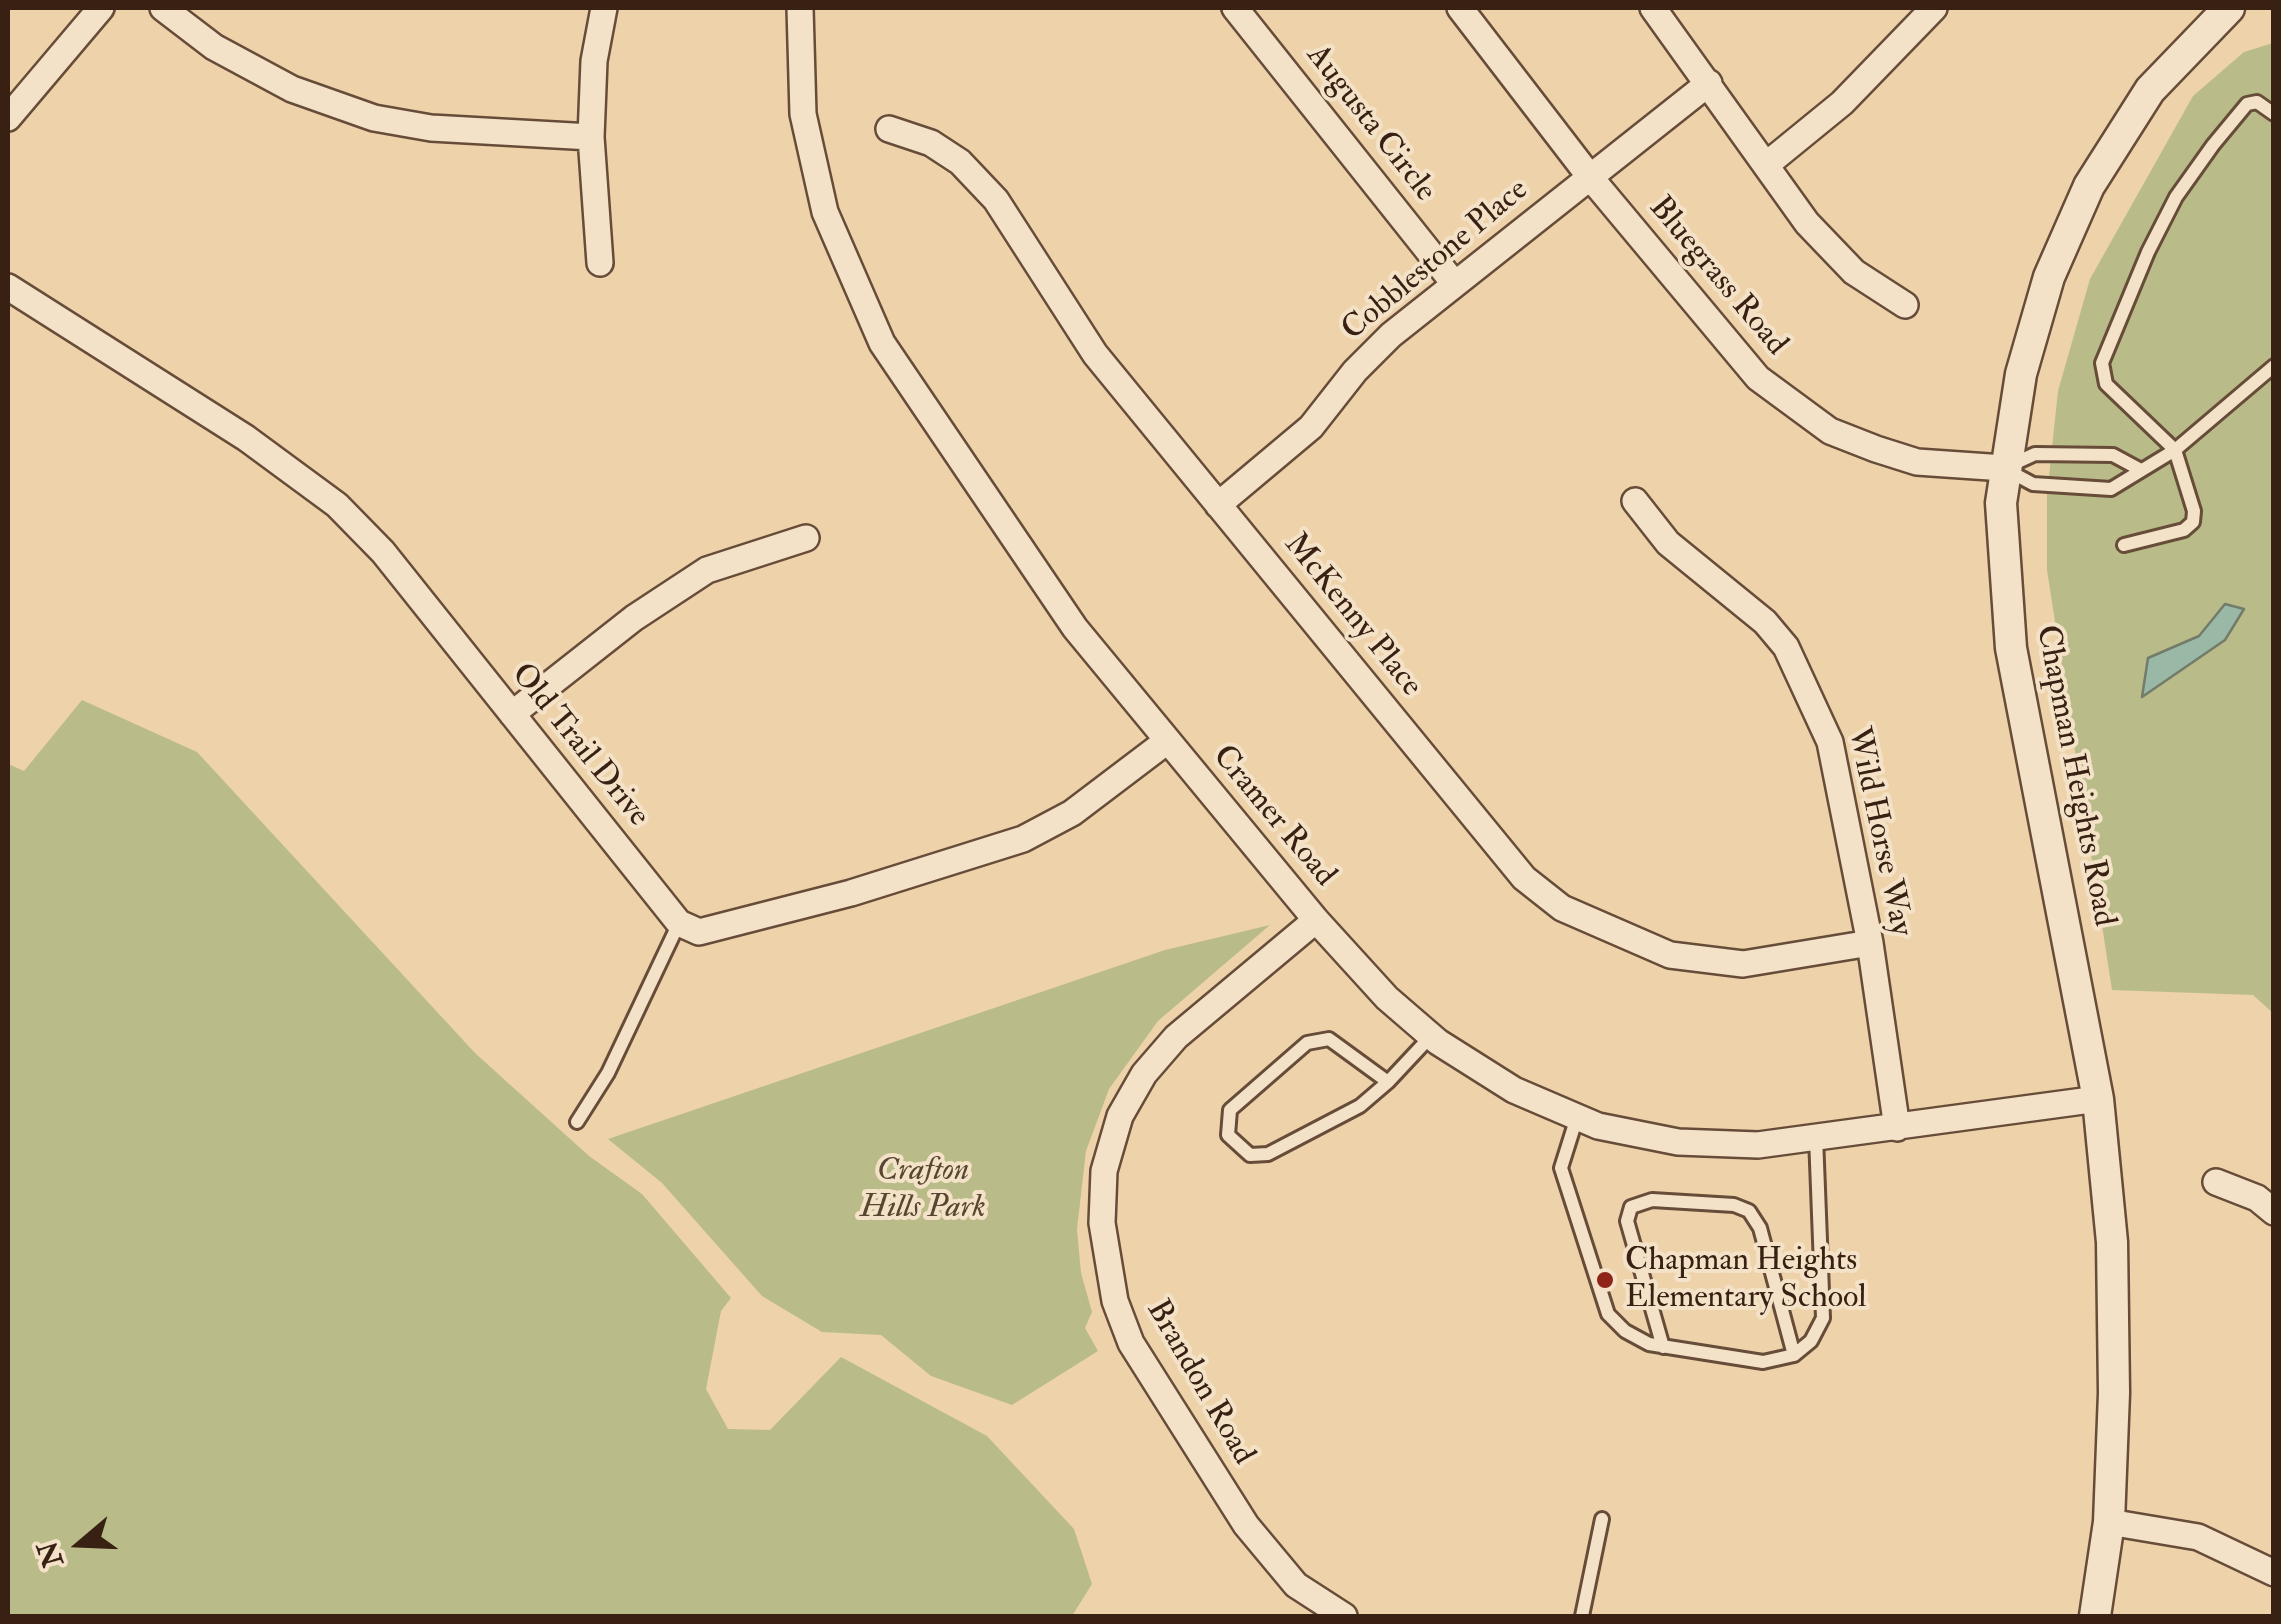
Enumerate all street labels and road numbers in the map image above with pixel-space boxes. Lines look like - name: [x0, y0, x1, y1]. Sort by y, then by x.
- street label: Augusta Circle: [1297, 38, 1443, 210]
- street label: Cobblestone Place: [1335, 172, 1537, 350]
- street label: Bluegrass Road: [1640, 190, 1794, 364]
- street label: McKenny Place: [1275, 527, 1429, 705]
- street label: Chapman Heights Road: [2026, 622, 2122, 930]
- street label: Old Trail Drive: [502, 657, 656, 835]
- street label: Wild Horse Way: [1837, 724, 1919, 940]
- street label: Cramer Road: [1203, 739, 1343, 895]
- street label: Brandon Road: [1136, 1294, 1262, 1472]

